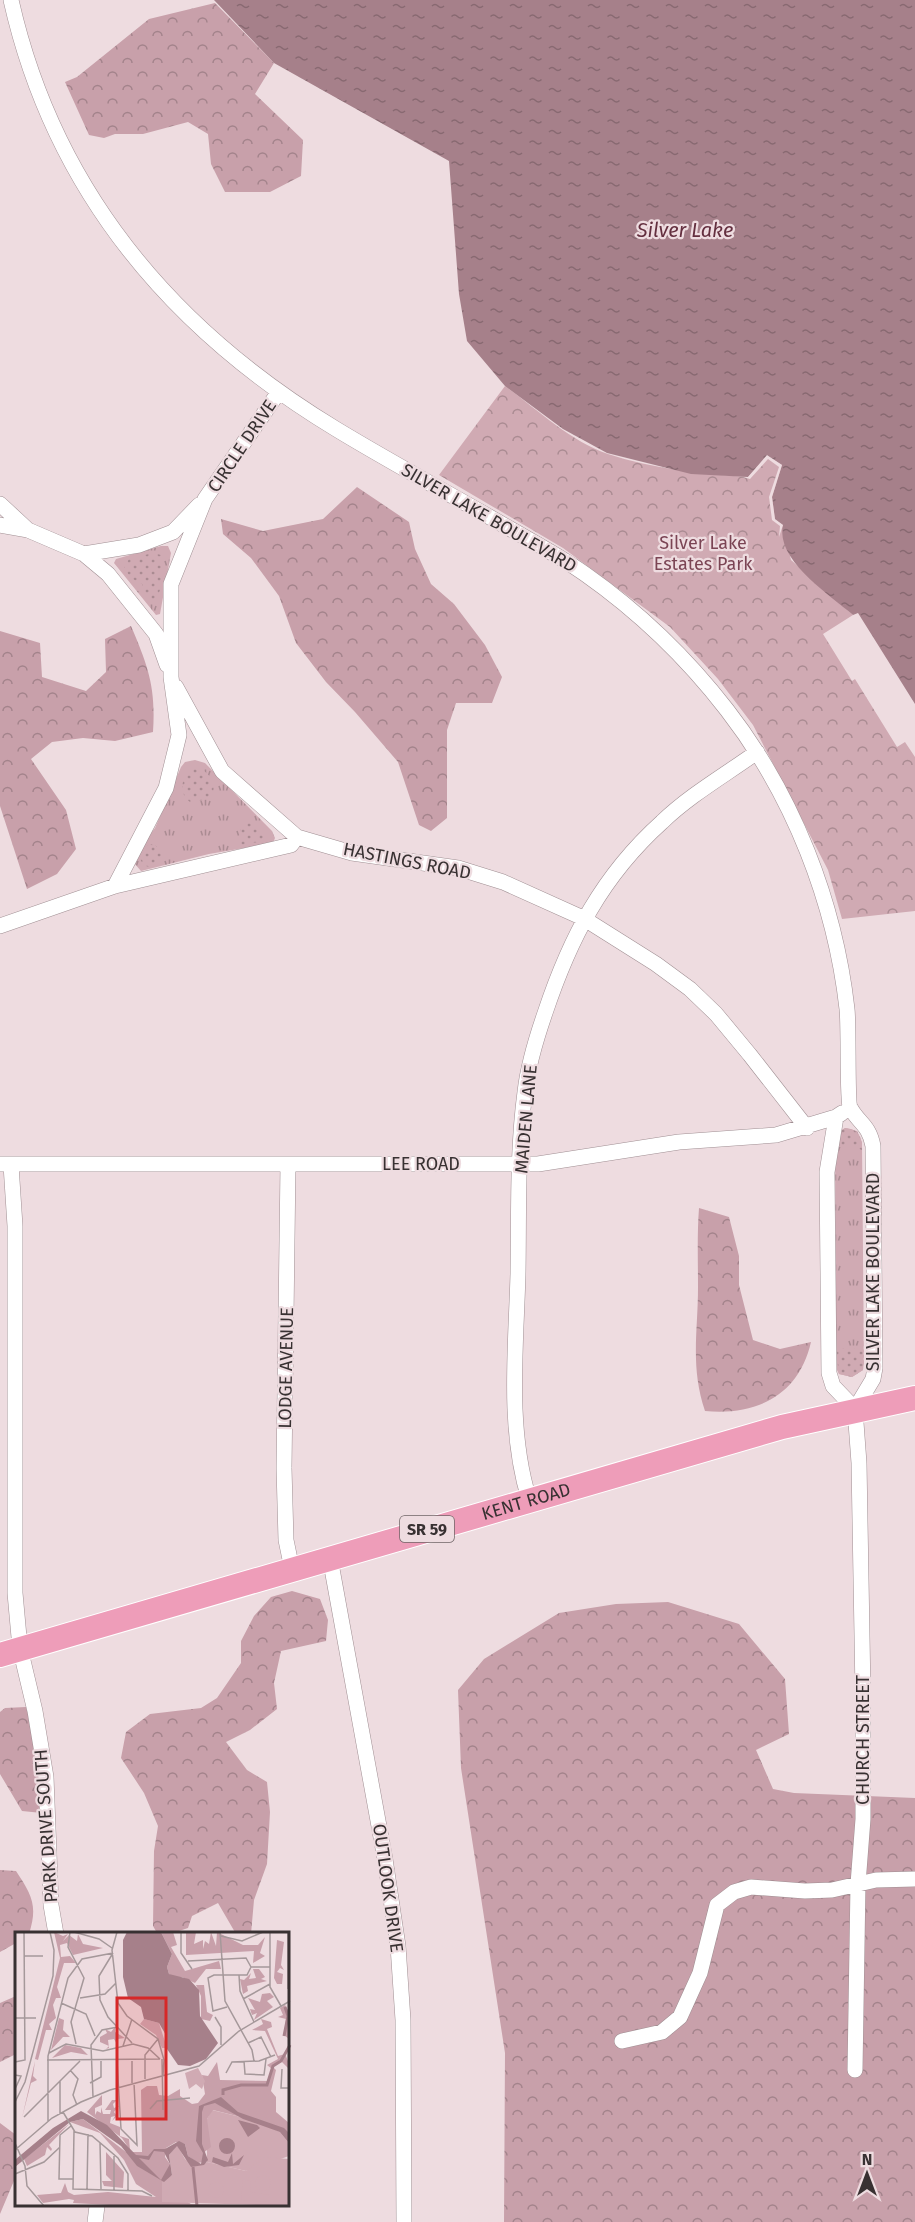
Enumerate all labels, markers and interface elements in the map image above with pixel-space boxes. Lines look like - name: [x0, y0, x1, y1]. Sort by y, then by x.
- water label: Silver Lake: [636, 218, 733, 242]
- street label: CIRCLE DRIVE: [203, 395, 281, 497]
- street label: SILVER LAKE BOULEVARD: [397, 459, 581, 577]
- park label: Silver Lake Estates Park: [654, 532, 753, 575]
- street label: HASTINGS ROAD: [341, 838, 473, 884]
- street label: MAIDEN LANE: [510, 1064, 542, 1174]
- street label: LEE ROAD: [382, 1153, 460, 1175]
- street label: SILVER LAKE BOULEVARD: [862, 1173, 884, 1371]
- street label: LODGE AVENUE: [274, 1307, 298, 1429]
- street label: KENT ROAD: [479, 1478, 573, 1525]
- road number: SR 59: [400, 1516, 454, 1542]
- street label: CHURCH STREET: [852, 1674, 874, 1805]
- street label: PARK DRIVE SOUTH: [30, 1748, 62, 1904]
- street label: OUTLOOK DRIVE: [368, 1822, 408, 1954]
- inset map: [15, 1932, 290, 2207]
- north arrow: [837, 2144, 897, 2204]
- text: N: [862, 2150, 872, 2169]

